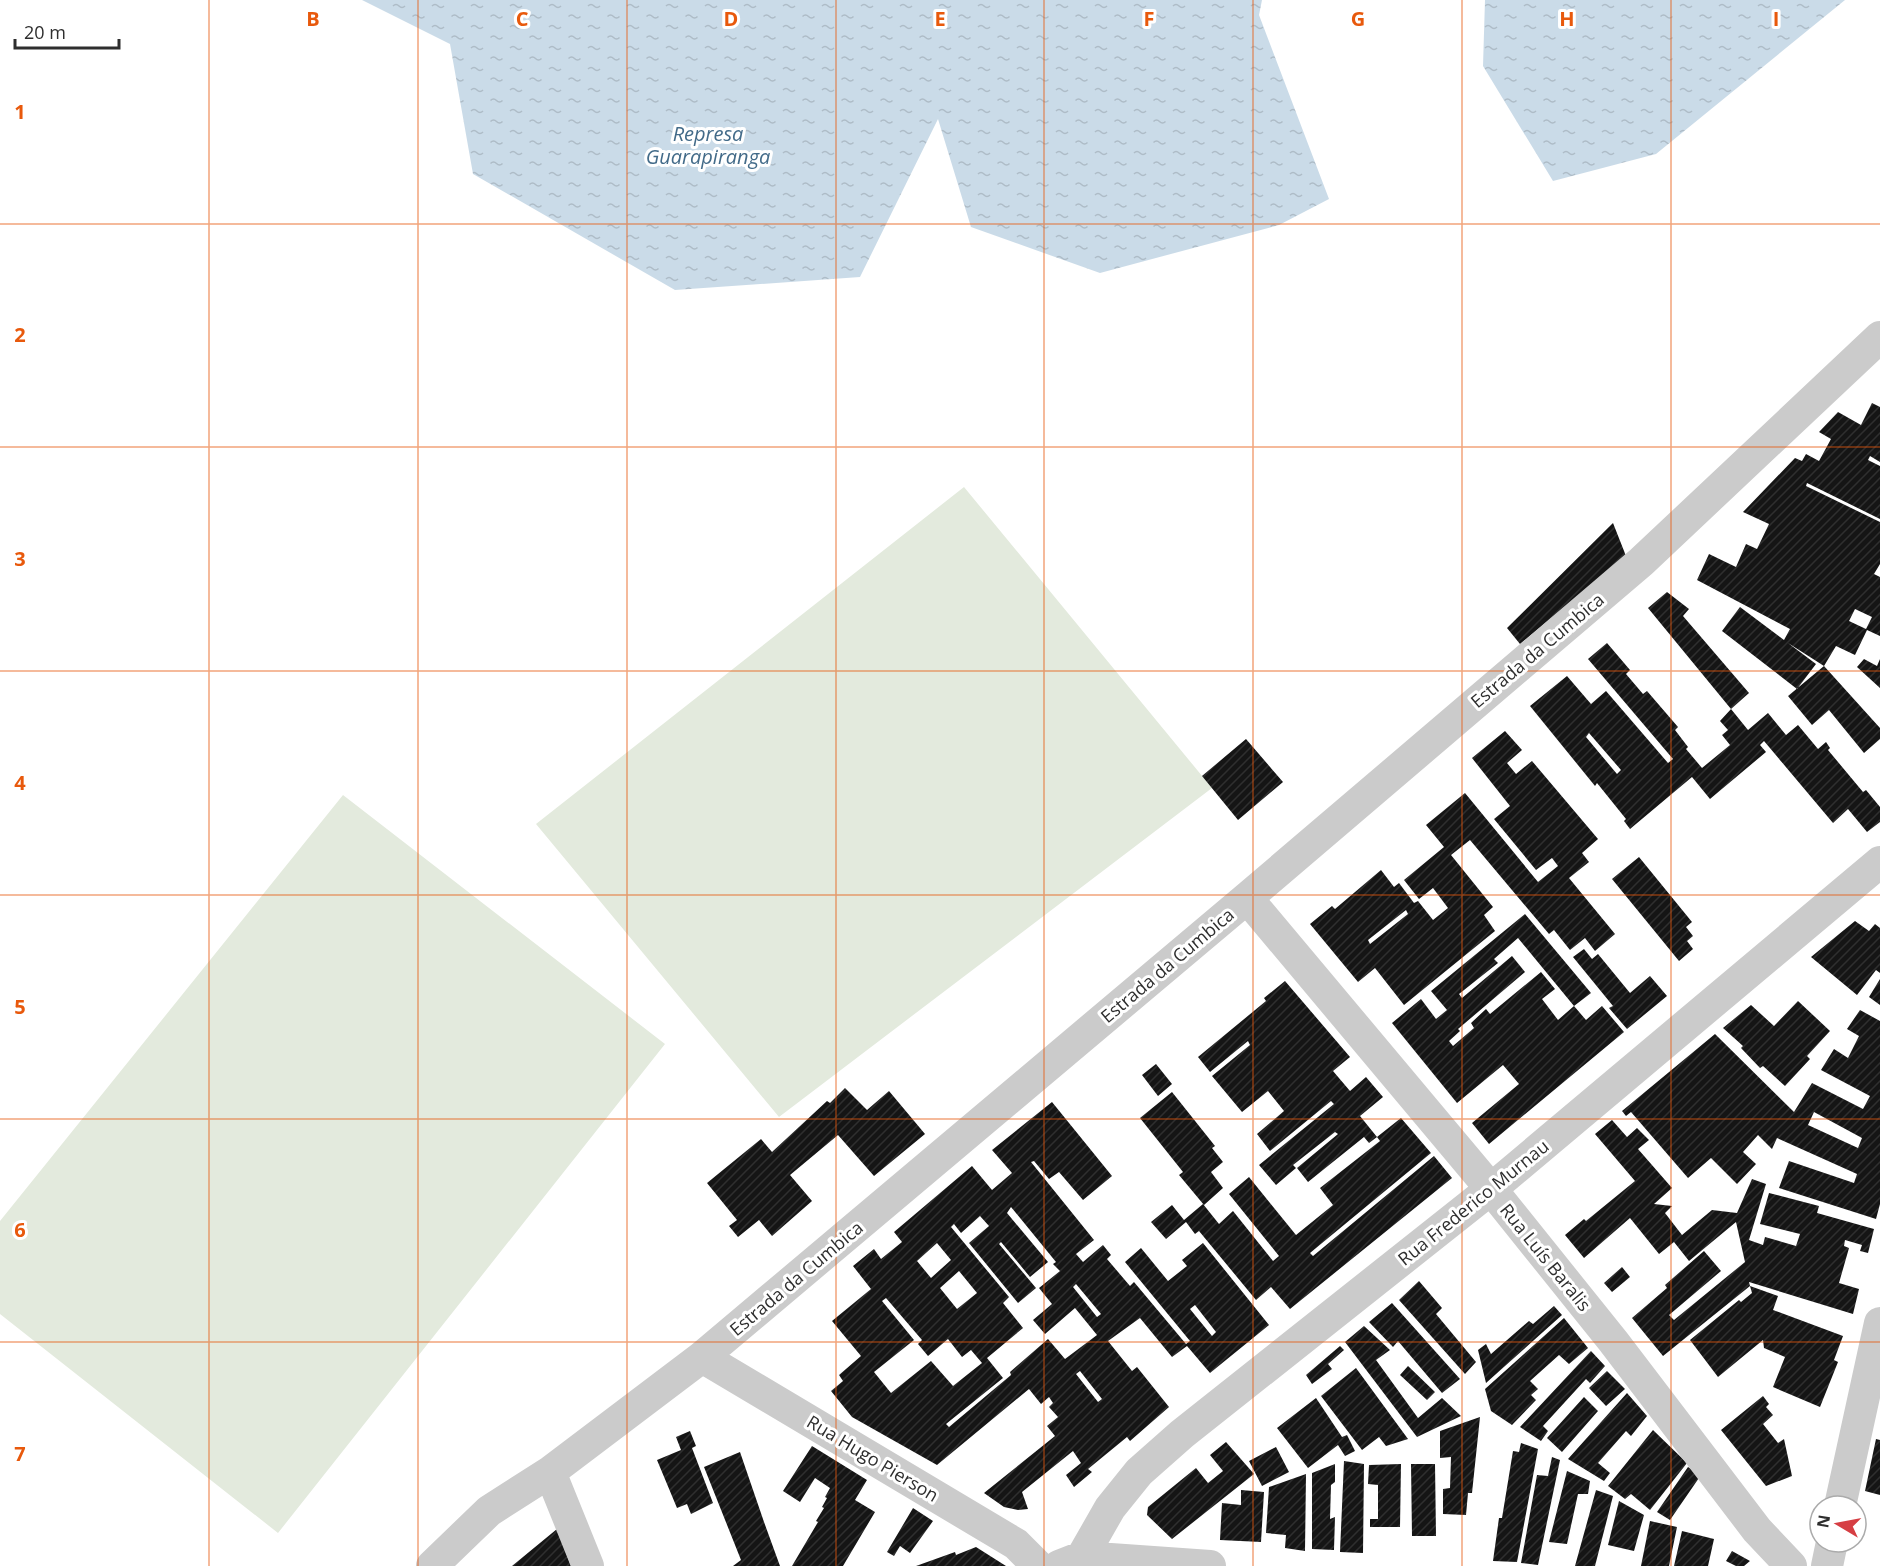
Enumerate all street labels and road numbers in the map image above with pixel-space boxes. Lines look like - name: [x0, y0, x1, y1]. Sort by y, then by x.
- street label: Estrada da Cumbica: [1465, 587, 1609, 713]
- street label: Estrada da Cumbica: [1095, 902, 1239, 1028]
- street label: Rua Frederico Murnau: [1393, 1134, 1553, 1270]
- street label: Rua Luís Baralis: [1495, 1198, 1597, 1316]
- street label: Estrada da Cumbica: [724, 1215, 868, 1341]
- street label: Rua Hugo Pierson: [803, 1409, 943, 1507]

